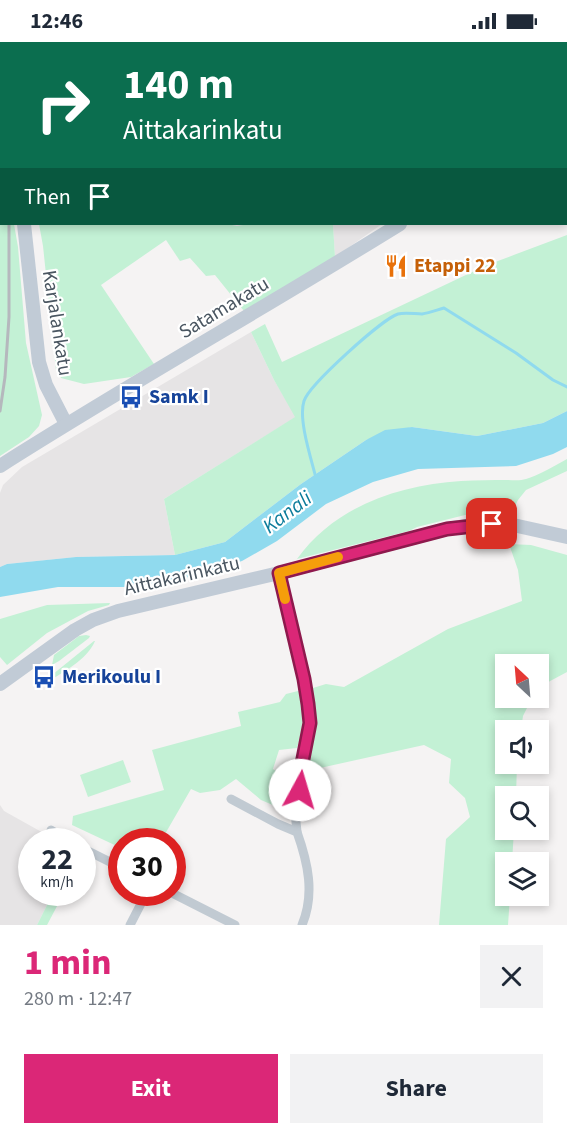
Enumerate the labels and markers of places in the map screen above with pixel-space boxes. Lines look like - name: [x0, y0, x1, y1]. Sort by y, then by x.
- place label: Etappi 22: [414, 252, 496, 280]
- restaurant icon: Etappi 22: [383, 253, 409, 279]
- place label: Samk I: [149, 383, 209, 411]
- bus stop icon: Samk I: [118, 384, 144, 410]
- pin: [466, 498, 517, 549]
- place label: Merikoulu I: [62, 663, 161, 691]
- bus stop icon: Merikoulu I: [31, 664, 57, 690]

